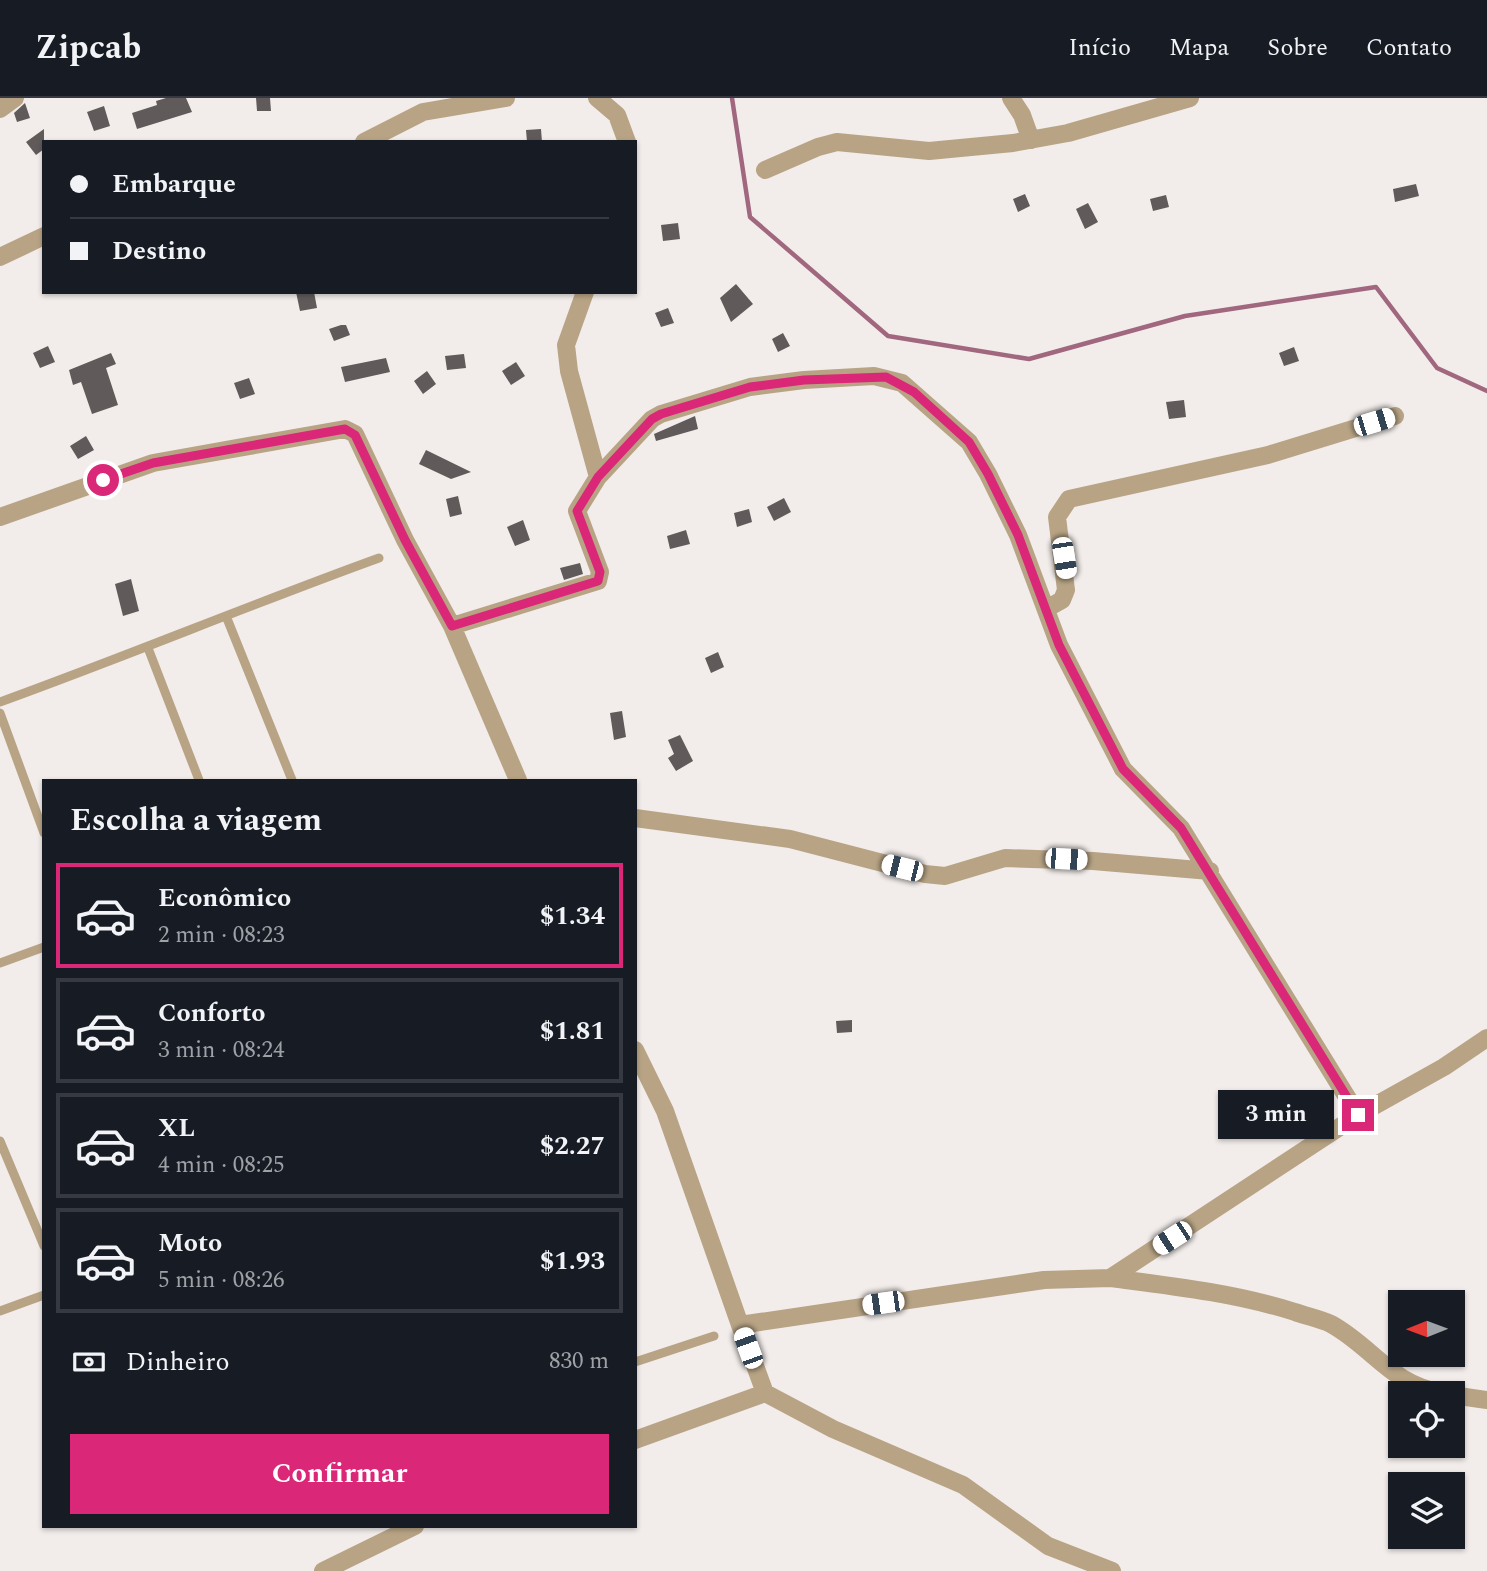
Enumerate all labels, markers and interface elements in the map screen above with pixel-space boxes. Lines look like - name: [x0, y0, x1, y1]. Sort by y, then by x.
- text: Zipcab: [35, 23, 141, 73]
- text: Início: [1068, 30, 1131, 66]
- text: Mapa: [1169, 30, 1229, 66]
- text: Sobre: [1267, 30, 1328, 66]
- text: Contato: [1366, 30, 1452, 66]
- text: Embarque: [112, 164, 236, 204]
- text: Destino: [112, 231, 206, 271]
- car: [1351, 406, 1398, 438]
- route start: [87, 464, 119, 496]
- car: [1051, 536, 1078, 580]
- text: Escolha a viagem: [70, 796, 322, 845]
- car: [1045, 847, 1088, 871]
- car: [880, 853, 925, 883]
- text: Econômico: [158, 878, 291, 918]
- icon: car: [74, 884, 137, 947]
- text: $1.34: [540, 896, 605, 936]
- text: 2 min · 08:23: [158, 918, 285, 953]
- text: Conforto: [158, 993, 266, 1033]
- icon: car: [74, 999, 137, 1062]
- text: $1.81: [540, 1011, 605, 1051]
- text: 3 min · 08:24: [158, 1033, 285, 1068]
- callout: 3 min: [1218, 1090, 1334, 1140]
- text: 3 min: [1245, 1097, 1307, 1132]
- route end: [1342, 1099, 1374, 1131]
- text: XL: [158, 1108, 195, 1148]
- icon: car: [74, 1114, 137, 1177]
- text: $2.27: [540, 1126, 605, 1166]
- text: 4 min · 08:25: [158, 1148, 285, 1183]
- car: [1149, 1218, 1196, 1258]
- text: Moto: [158, 1223, 222, 1263]
- icon: car: [74, 1229, 137, 1292]
- text: $1.93: [540, 1241, 605, 1281]
- text: 5 min · 08:26: [158, 1263, 285, 1298]
- car: [861, 1290, 906, 1316]
- north arrow: [1388, 1290, 1465, 1367]
- map controls: [1388, 1290, 1465, 1549]
- car: [731, 1325, 766, 1371]
- text: Dinheiro: [126, 1342, 230, 1382]
- icon: cash: [70, 1343, 108, 1381]
- text: 830 m: [549, 1344, 609, 1379]
- button: locate: [1388, 1381, 1465, 1458]
- button: Confirmar: [70, 1434, 609, 1514]
- button: layers: [1388, 1472, 1465, 1549]

